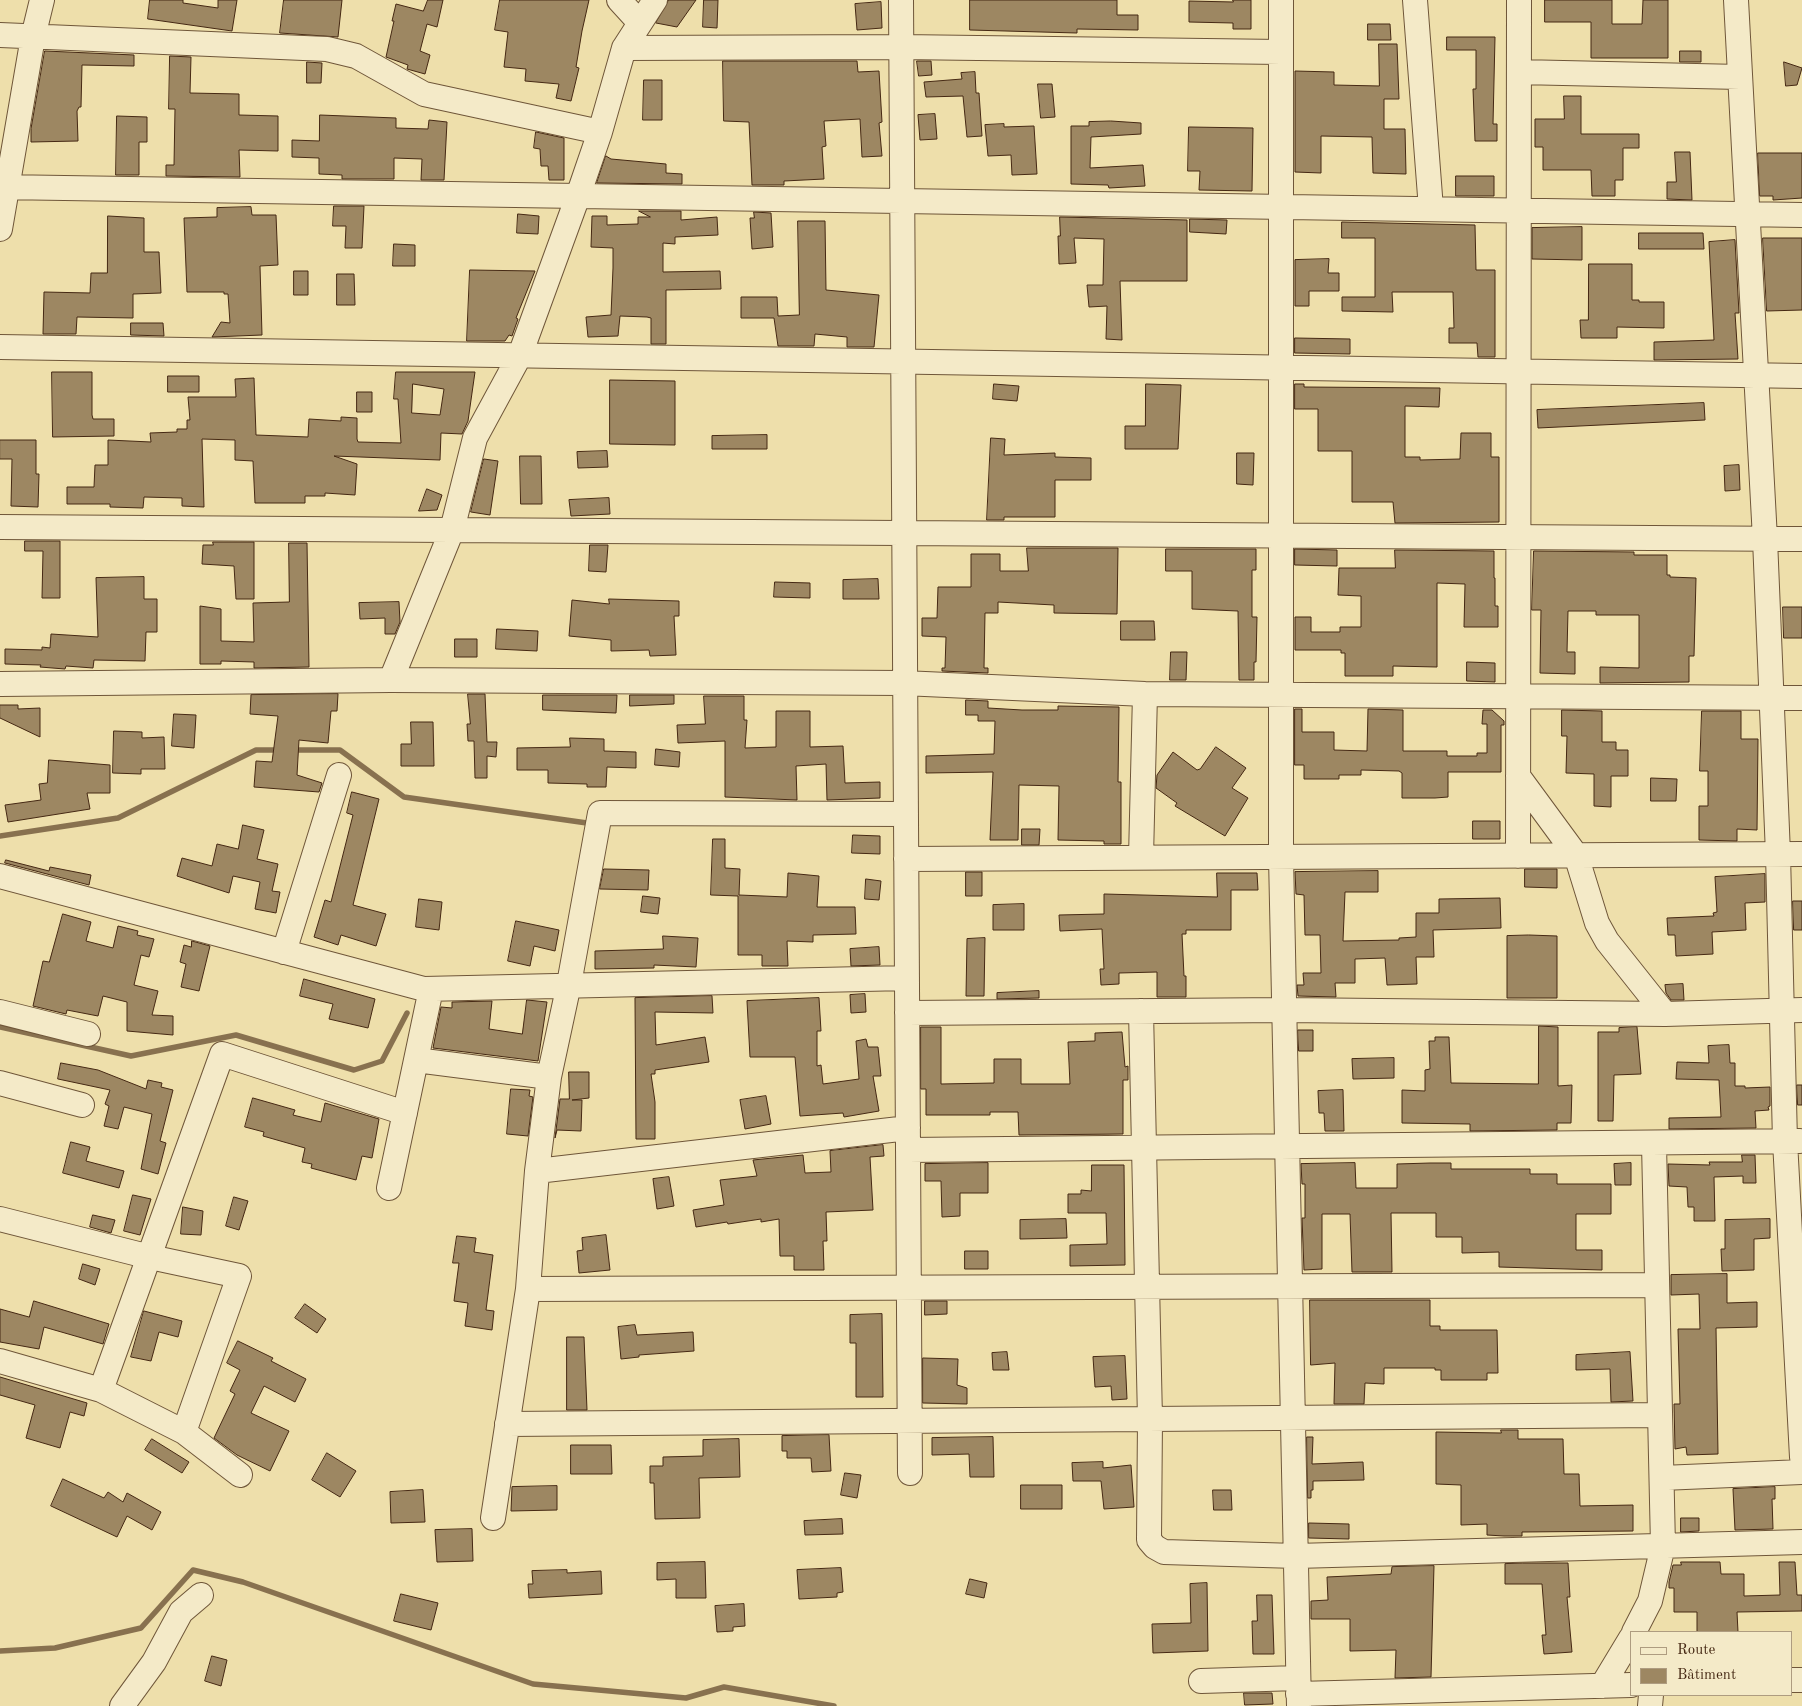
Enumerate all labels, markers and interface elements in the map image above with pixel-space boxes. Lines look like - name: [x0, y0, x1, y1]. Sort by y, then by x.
- legend: [1630, 1631, 1792, 1696]
- text: Route: [1677, 1643, 1715, 1658]
- text: Bâtiment: [1677, 1668, 1736, 1683]

